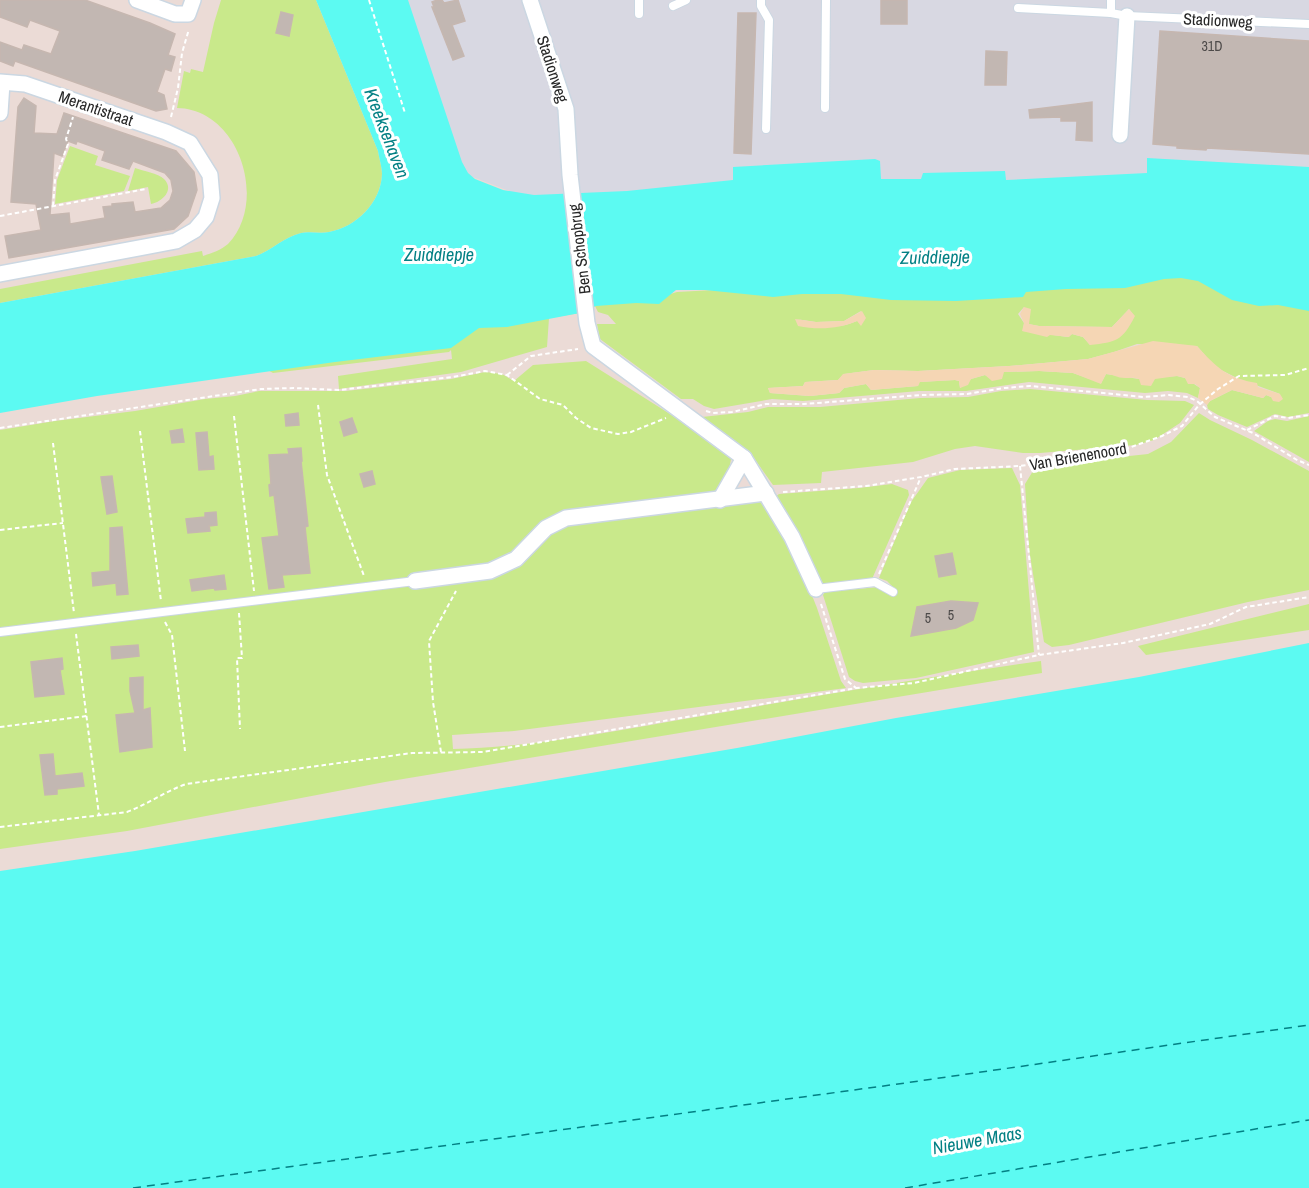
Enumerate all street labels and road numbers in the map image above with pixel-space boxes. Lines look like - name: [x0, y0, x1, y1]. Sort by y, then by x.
- street label: Stadionweg: [1183, 7, 1254, 33]
- street label: Stadionweg: [532, 33, 574, 106]
- street label: Merantistraat: [56, 85, 136, 131]
- street label: Ben Schopbrug: [562, 202, 595, 295]
- street label: Van Brienenoord: [1028, 437, 1128, 475]

